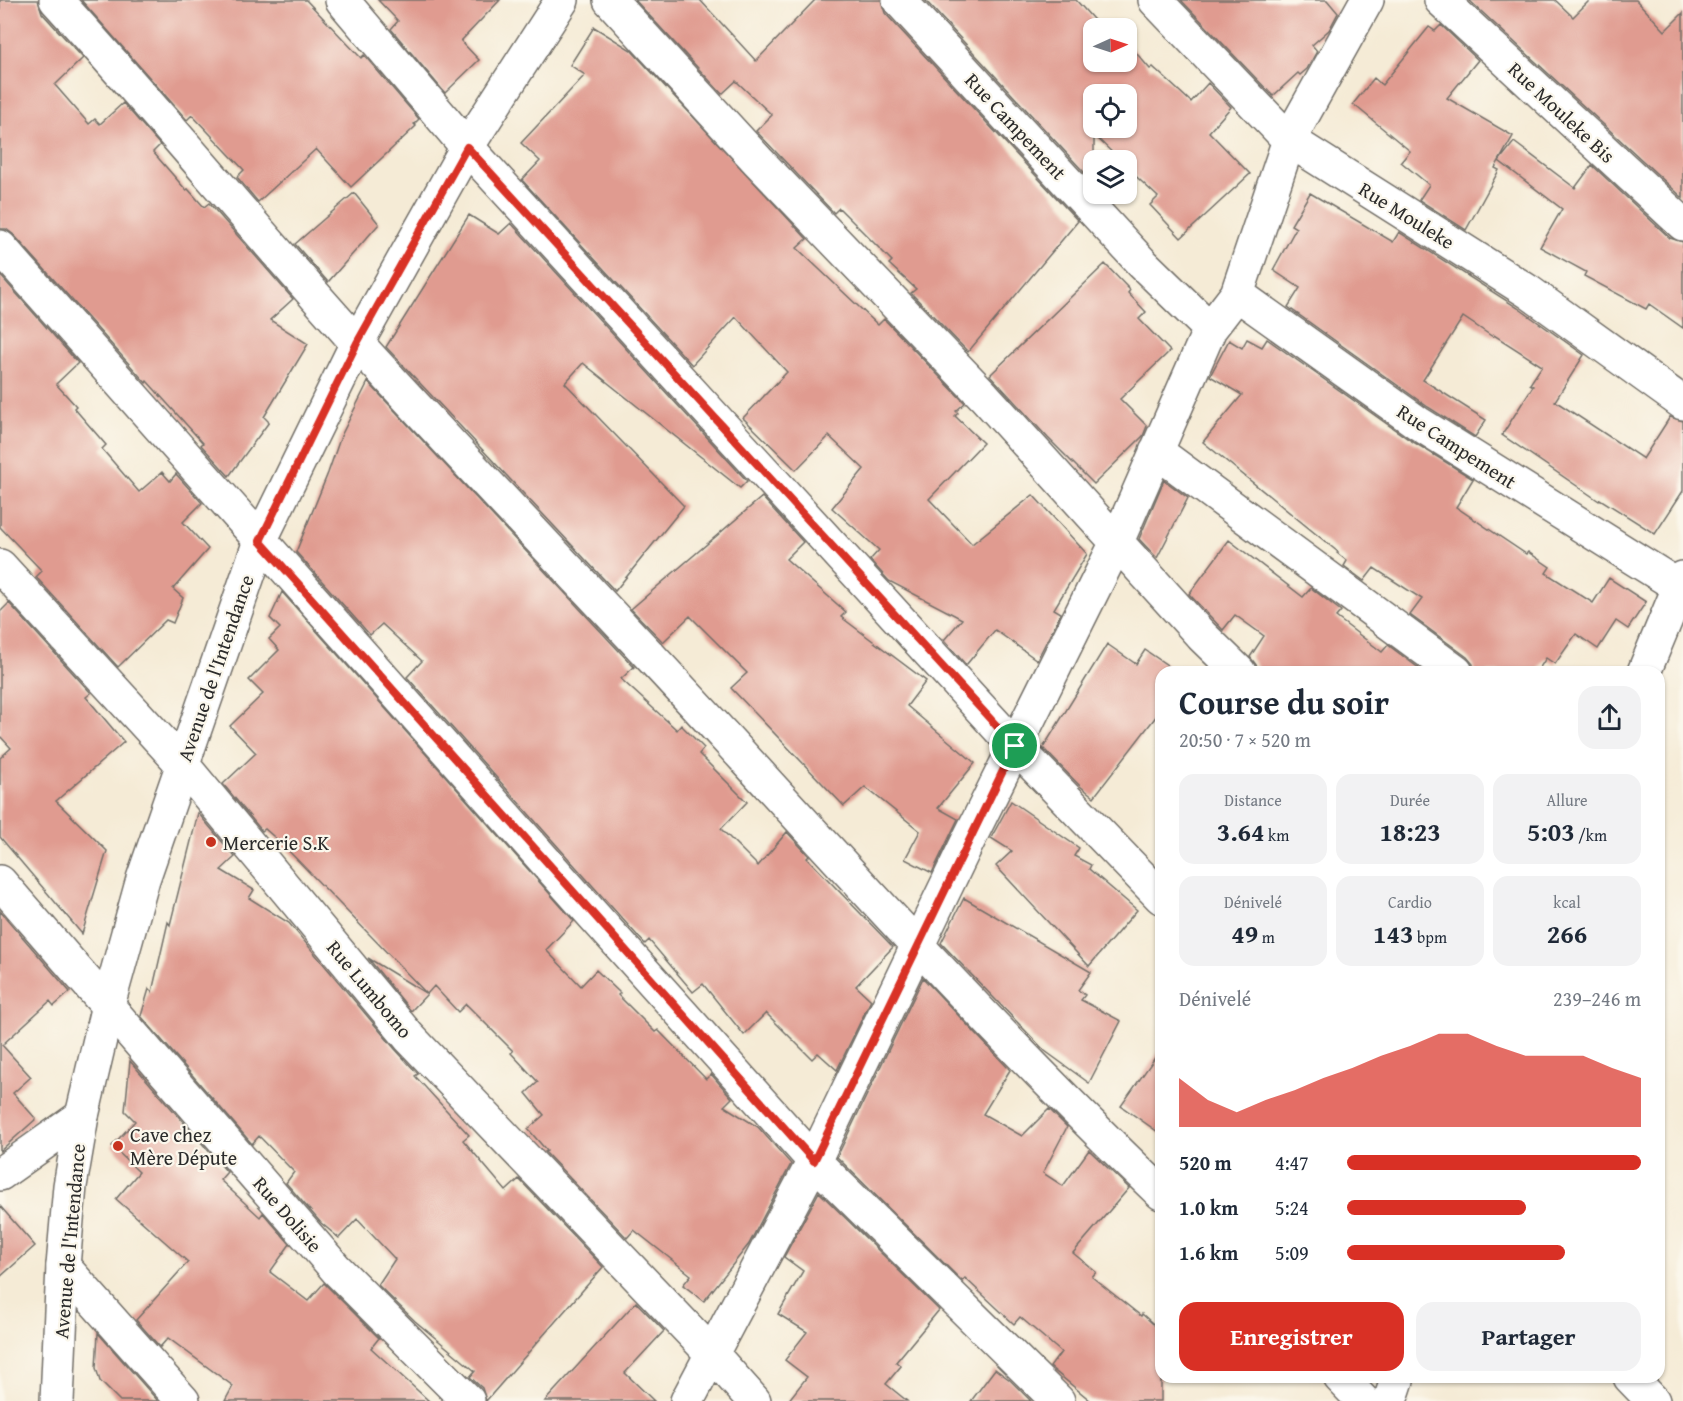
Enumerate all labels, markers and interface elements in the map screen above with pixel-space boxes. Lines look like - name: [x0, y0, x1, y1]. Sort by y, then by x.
- north arrow: [1083, 18, 1137, 72]
- map controls: [1083, 18, 1137, 204]
- street label: Rue Mouleke Bis: [1502, 55, 1622, 169]
- street label: Rue Campement: [959, 66, 1073, 186]
- button: locate: [1083, 84, 1137, 138]
- button: layers: [1083, 150, 1137, 204]
- street label: Rue Mouleke: [1354, 174, 1460, 256]
- street label: Rue Campement: [1392, 397, 1522, 495]
- street label: Avenue de l'Intendance: [169, 571, 261, 765]
- text: Course du soir: [1179, 678, 1389, 726]
- button: share: [1578, 686, 1641, 749]
- pin: [989, 720, 1040, 771]
- text: 20:50 · 7 × 520 m: [1179, 725, 1311, 754]
- icon: arrive: [998, 729, 1031, 762]
- text: Distance: [1224, 788, 1282, 812]
- text: Durée: [1390, 788, 1430, 812]
- text: Allure: [1546, 788, 1588, 812]
- text: 3.64: [1217, 812, 1265, 851]
- text: 18:23: [1379, 812, 1441, 851]
- text: 5:03: [1527, 812, 1575, 851]
- text: km: [1265, 823, 1289, 847]
- text: /km: [1575, 823, 1607, 847]
- place label: Mercerie S.K: [223, 828, 329, 857]
- marker: Mercerie S.K: [204, 835, 218, 849]
- text: Dénivelé: [1224, 890, 1282, 914]
- text: Cardio: [1388, 890, 1432, 914]
- text: kcal: [1553, 890, 1581, 914]
- text: 49: [1231, 914, 1258, 953]
- text: 143: [1373, 914, 1413, 953]
- text: 266: [1547, 914, 1587, 953]
- text: m: [1258, 925, 1275, 949]
- text: bpm: [1413, 925, 1447, 949]
- street label: Rue Lumbomo: [320, 934, 420, 1044]
- text: Dénivelé: [1179, 984, 1251, 1013]
- text: 239–246 m: [1553, 984, 1641, 1013]
- place label: Cave chez Mère Députe: [130, 1120, 237, 1172]
- marker: Cave chez Mère Députe: [111, 1139, 125, 1153]
- street label: Avenue de l'Intendance: [46, 1142, 92, 1340]
- text: 520 m: [1179, 1148, 1232, 1177]
- text: 4:47: [1275, 1148, 1309, 1177]
- street label: Rue Dolisie: [247, 1170, 329, 1258]
- text: 1.0 km: [1179, 1193, 1238, 1222]
- text: 5:24: [1275, 1193, 1309, 1222]
- text: 1.6 km: [1179, 1238, 1238, 1267]
- text: 5:09: [1275, 1238, 1309, 1267]
- button: Enregistrer: [1179, 1302, 1404, 1371]
- button: Partager: [1416, 1302, 1641, 1371]

